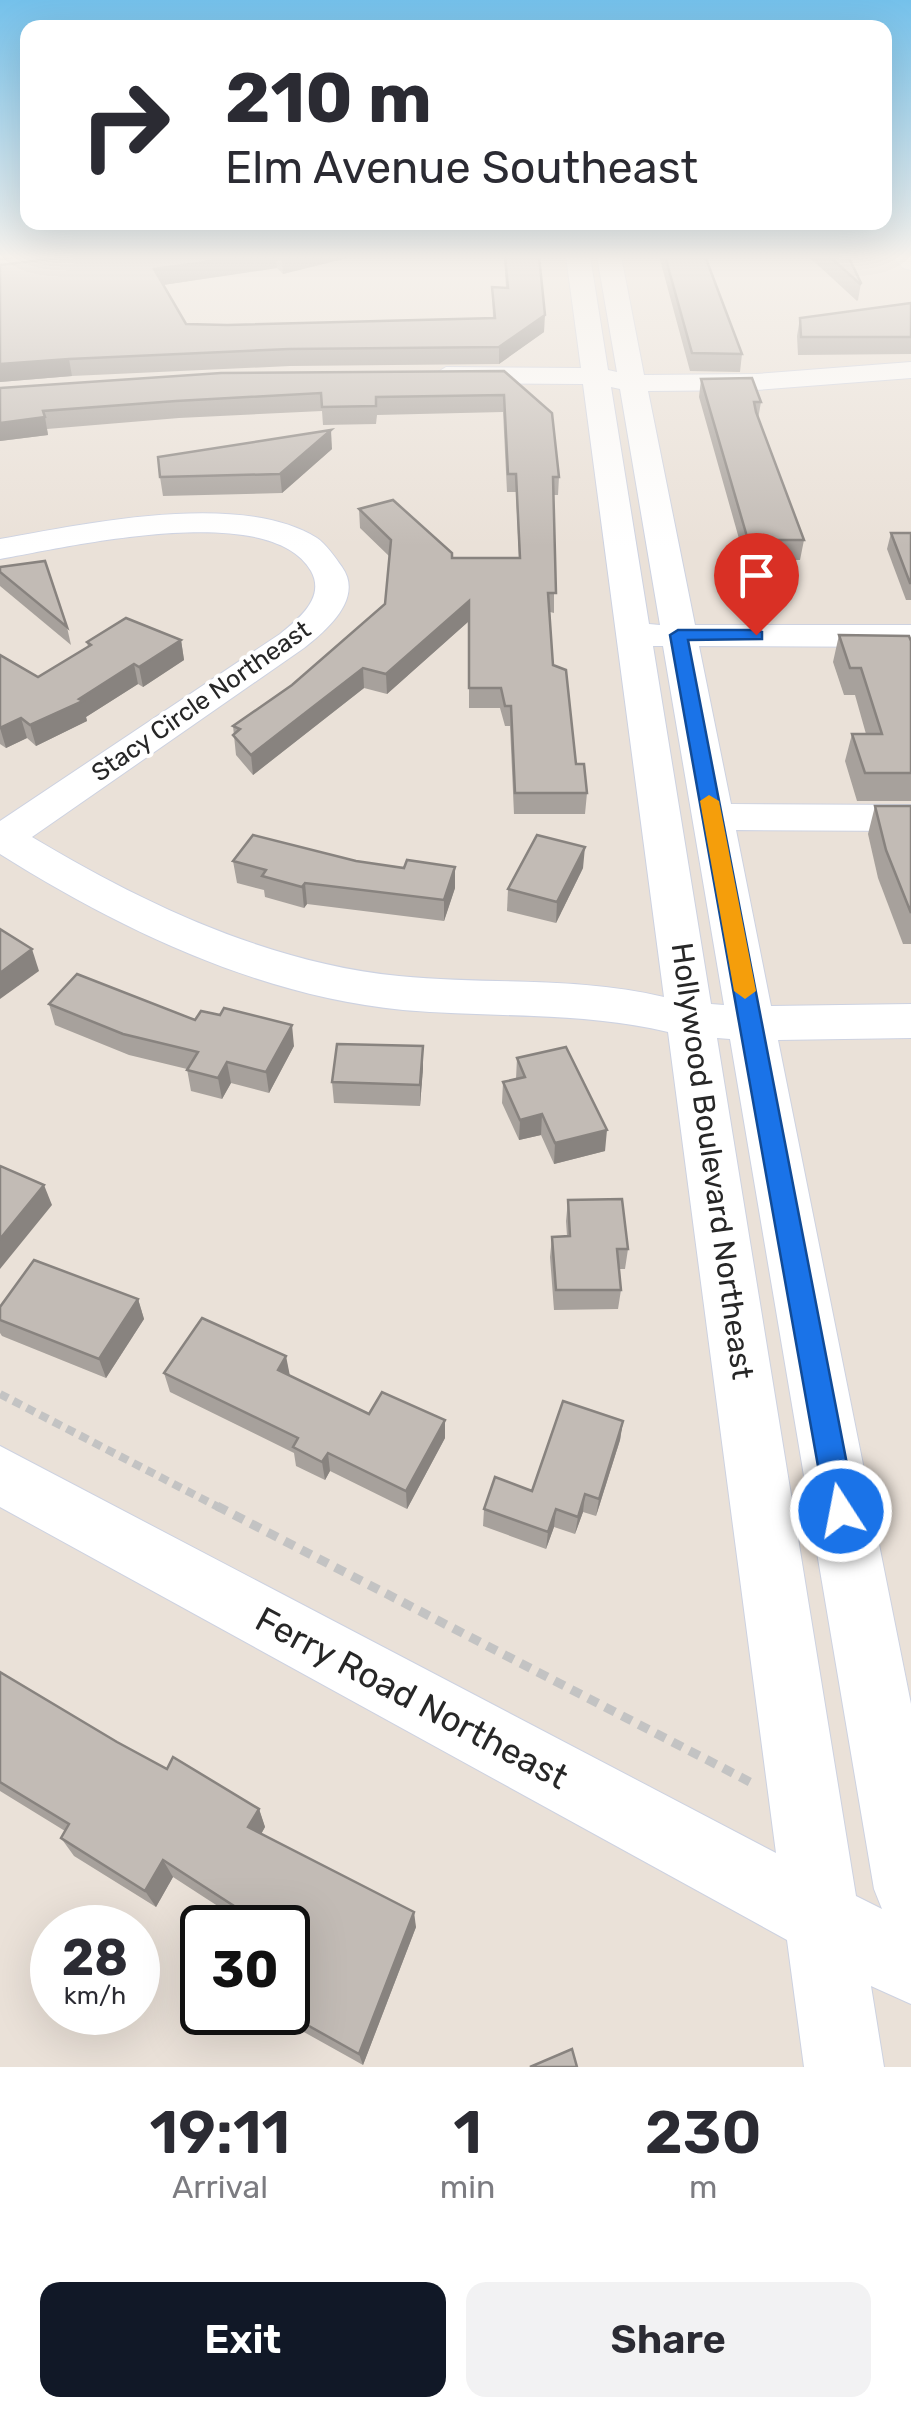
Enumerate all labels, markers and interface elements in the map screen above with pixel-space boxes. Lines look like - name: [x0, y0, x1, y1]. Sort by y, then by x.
- text: 210 m: [225, 57, 432, 140]
- icon: right: [60, 60, 190, 190]
- text: Elm Avenue Southeast: [225, 141, 698, 194]
- pin: [714, 533, 799, 636]
- icon: arrive: [729, 548, 784, 603]
- street label: Stacy Circle Northeast: [86, 614, 316, 788]
- street label: Hollywood Boulevard Northeast: [664, 940, 761, 1382]
- position arrow: [789, 1459, 893, 1563]
- street label: Ferry Road Northeast: [249, 1598, 575, 1798]
- speed limit sign: 30: [180, 1905, 310, 2035]
- text: 28: [62, 1928, 128, 1988]
- text: km/h: [64, 1981, 126, 2010]
- text: 19:11: [149, 2097, 290, 2168]
- text: 1: [453, 2097, 482, 2168]
- text: 230: [645, 2097, 762, 2168]
- text: Arrival: [172, 2168, 268, 2206]
- text: min: [440, 2168, 495, 2206]
- text: m: [689, 2168, 717, 2206]
- button: Exit: [40, 2282, 446, 2397]
- button: Share: [466, 2282, 871, 2397]

